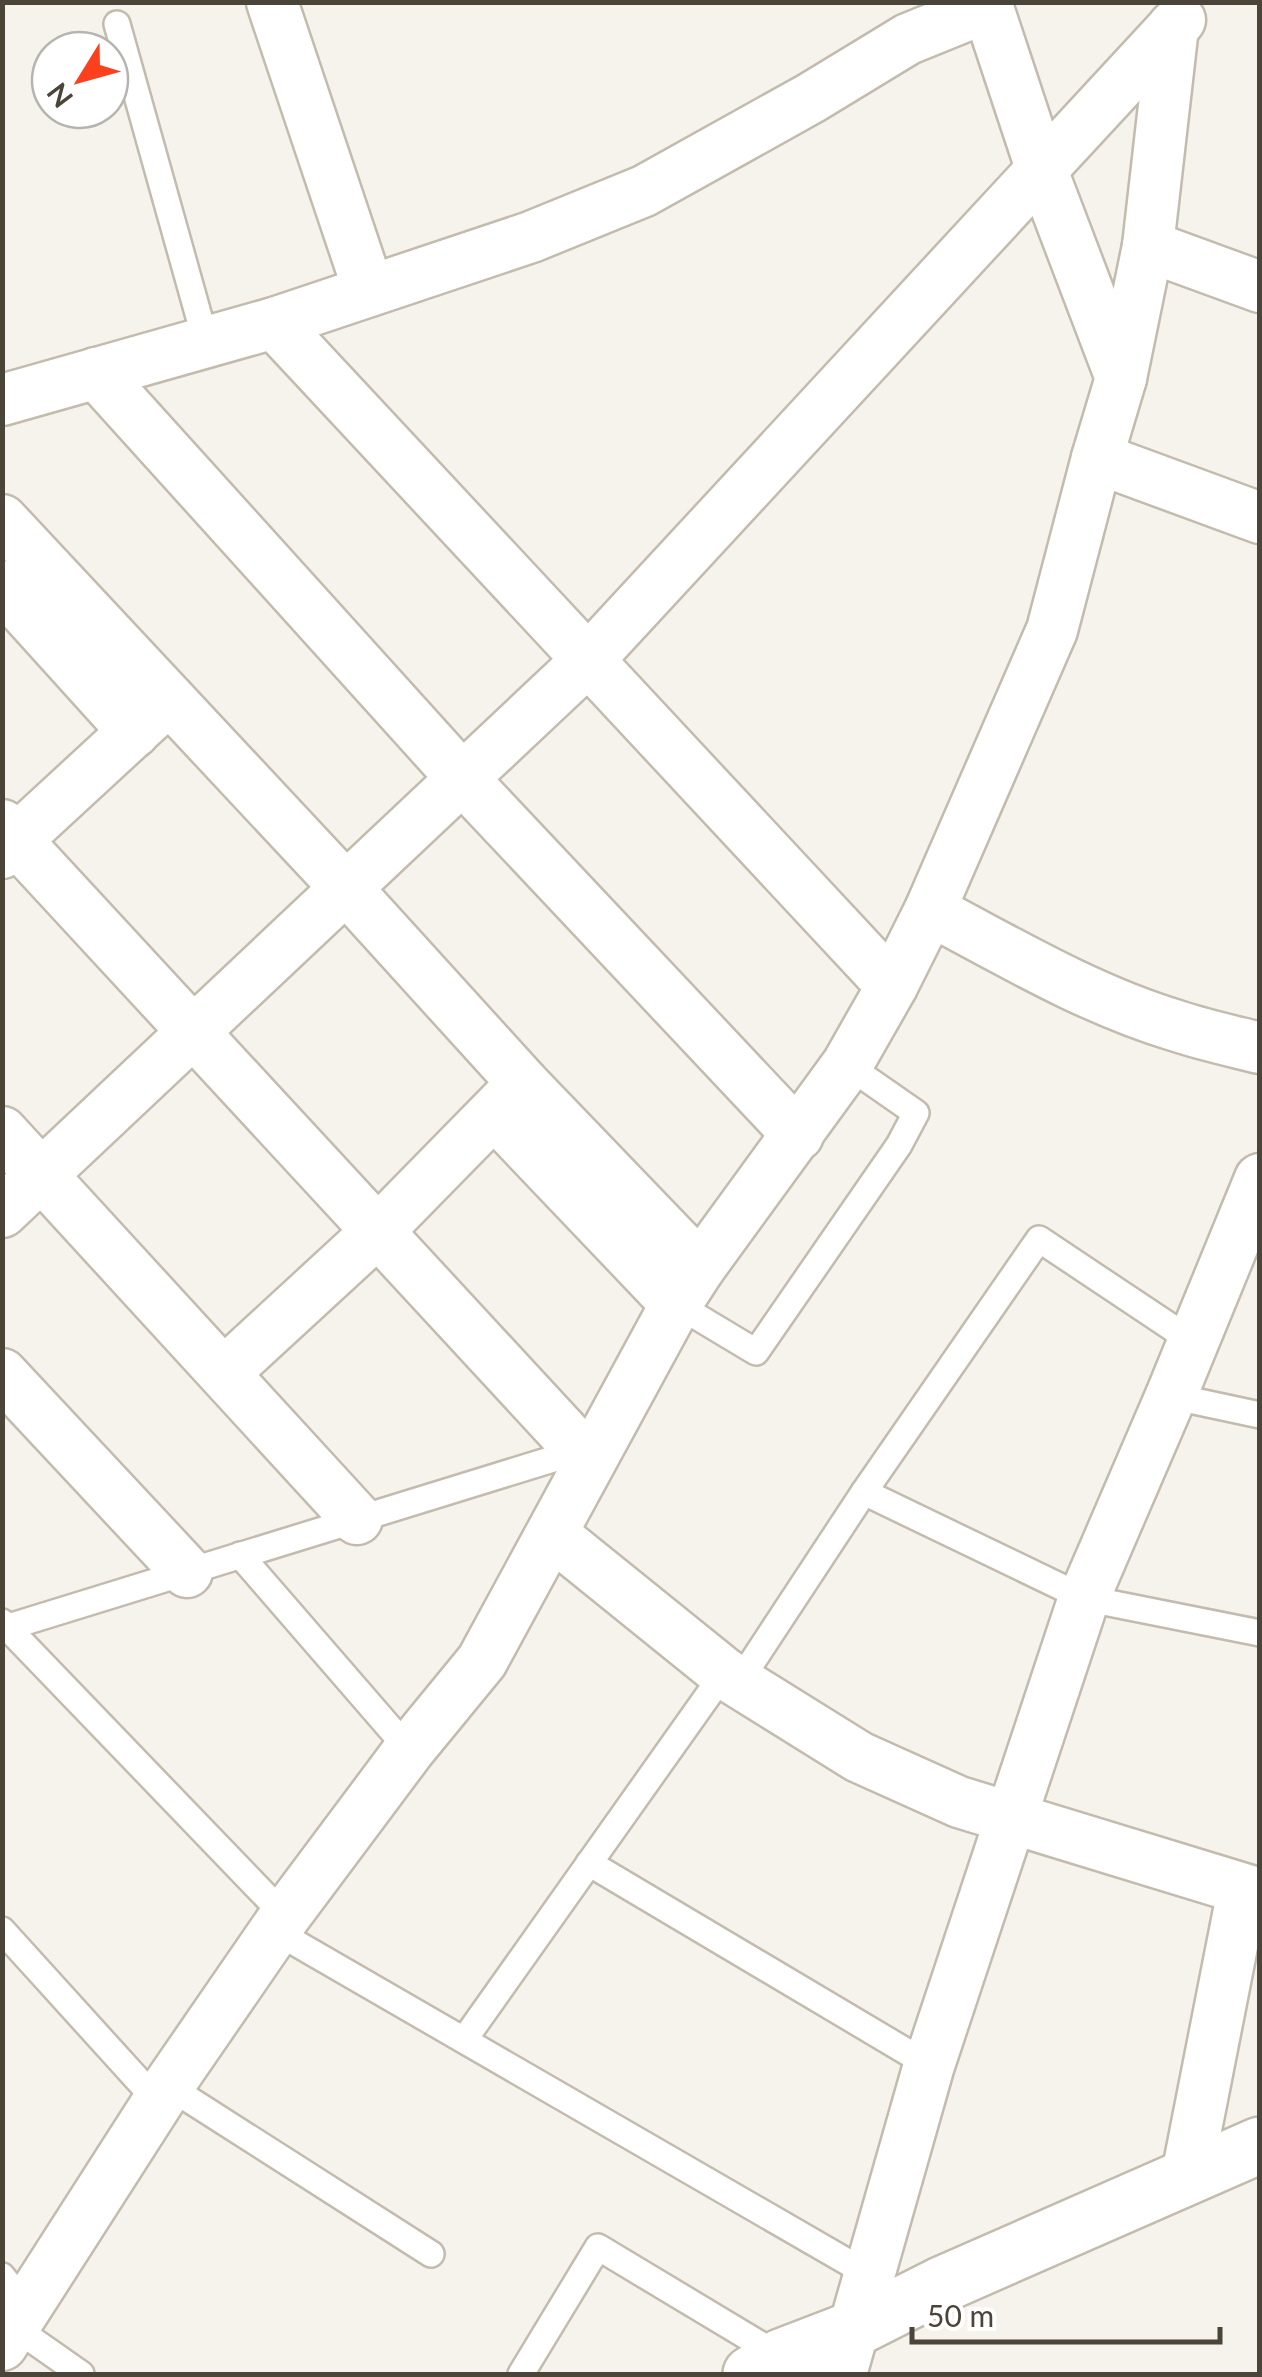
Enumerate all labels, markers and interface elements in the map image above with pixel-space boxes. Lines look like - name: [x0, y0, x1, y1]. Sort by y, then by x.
- north arrow: [30, 30, 130, 130]
- text: N: [39, 77, 79, 114]
- scale bar: [912, 2282, 1220, 2344]
- text: 50 m: [927, 2297, 994, 2333]

